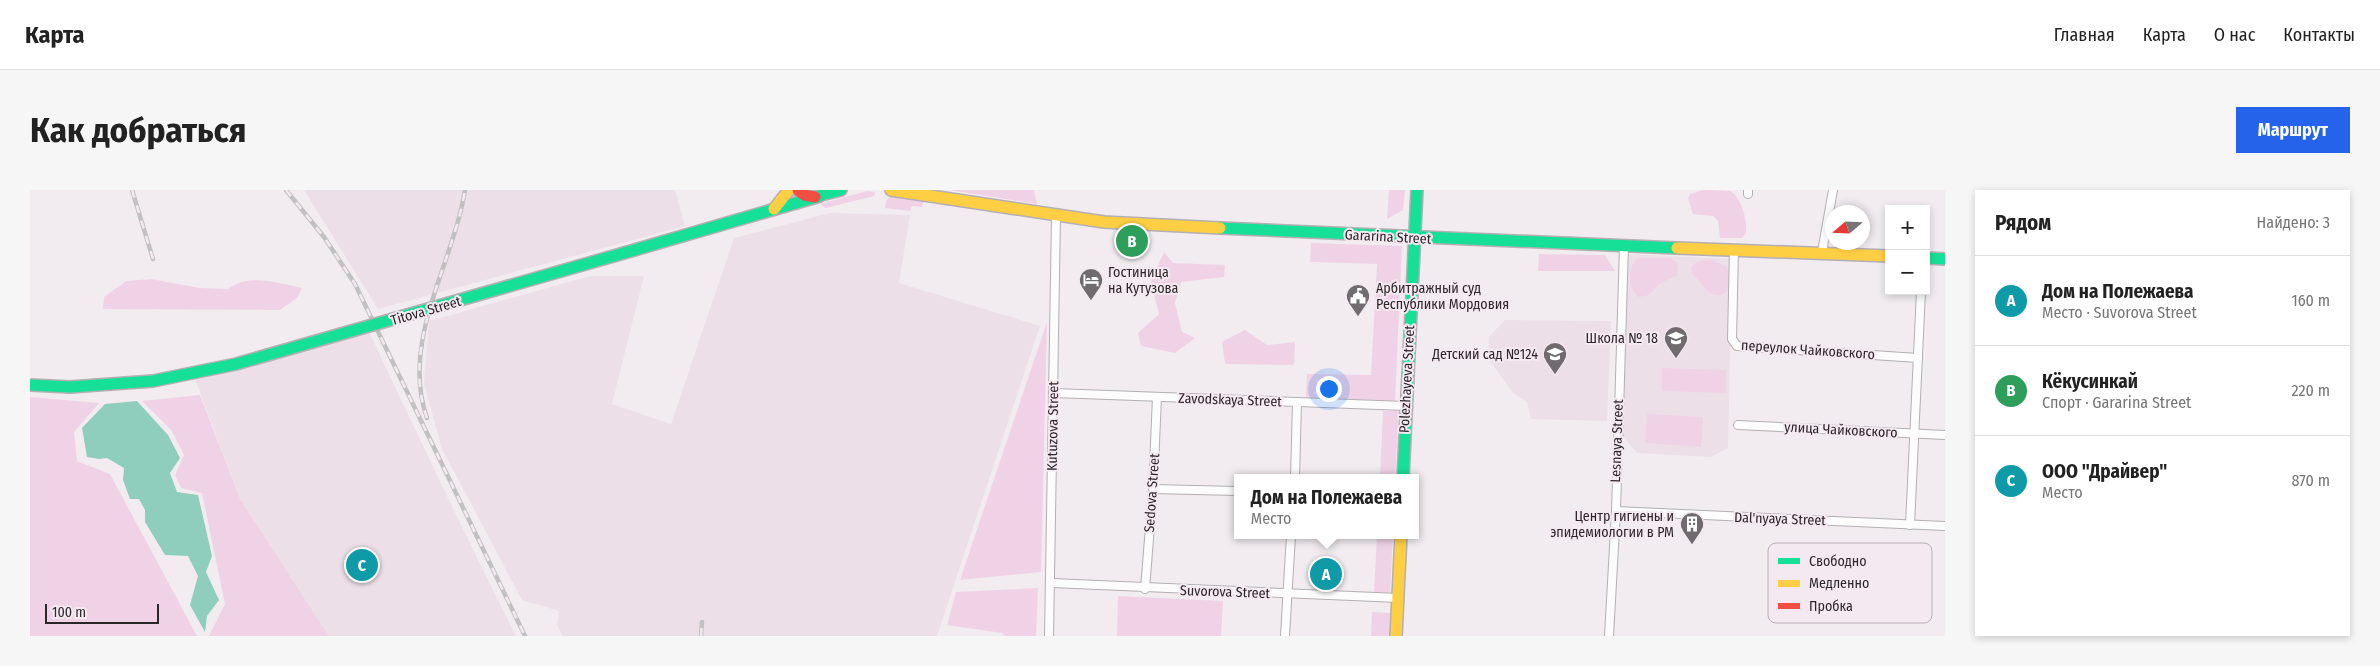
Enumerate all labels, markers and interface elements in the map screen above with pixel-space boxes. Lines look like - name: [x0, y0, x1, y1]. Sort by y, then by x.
- text: Карта: [25, 21, 84, 49]
- text: Главная: [2054, 24, 2115, 46]
- text: Карта: [2143, 24, 2186, 46]
- text: О нас: [2214, 24, 2255, 46]
- text: Контакты: [2283, 24, 2355, 46]
- button: Маршрут: [2236, 107, 2350, 153]
- text: Как добраться: [30, 109, 247, 151]
- north arrow: [1825, 205, 1870, 250]
- map controls: [1885, 205, 1930, 295]
- button: +: [1885, 205, 1930, 250]
- text: Рядом: [1995, 210, 2051, 236]
- text: Найдено: 3: [2257, 213, 2330, 232]
- pin: B: [1116, 222, 1148, 260]
- street label: Gararina Street: [1344, 226, 1432, 248]
- button: −: [1885, 250, 1930, 295]
- place label: Гостиница на Кутузова: [1108, 264, 1178, 297]
- hotel icon: Гостиница на Кутузова: [1078, 267, 1104, 301]
- place label: Арбитражный суд Республики Мордовия: [1376, 280, 1509, 313]
- text: Дом на Полежаева: [2042, 280, 2193, 303]
- public building icon: Арбитражный суд Республики Мордовия: [1345, 283, 1371, 317]
- text: A: [2007, 291, 2015, 310]
- text: 160 m: [2291, 291, 2330, 310]
- street label: Titova Street: [389, 293, 463, 329]
- text: Место · Suvorova Street: [2042, 303, 2197, 322]
- street label: Polezhayeva Street: [1396, 324, 1418, 433]
- school or university icon: Школа № 18: [1663, 325, 1689, 359]
- place label: Школа № 18: [1586, 330, 1658, 347]
- street label: переулок Чайковского: [1740, 337, 1876, 363]
- school or university icon: Детский сад №124: [1542, 341, 1568, 375]
- place label: Детский сад №124: [1431, 346, 1538, 363]
- text: Кёкусинкай: [2042, 370, 2138, 393]
- your location: [1316, 376, 1342, 402]
- street label: Kutuzova Street: [1044, 381, 1062, 471]
- text: B: [2007, 381, 2015, 400]
- text: 220 m: [2291, 381, 2330, 400]
- street label: Zavodskaya Street: [1178, 390, 1283, 410]
- text: Спорт · Gararina Street: [2042, 393, 2191, 412]
- street label: Lesnaya Street: [1607, 399, 1627, 483]
- street label: улица Чайковского: [1784, 419, 1898, 441]
- street label: Sedova Street: [1141, 452, 1163, 533]
- text: ООО "Драйвер": [2042, 460, 2167, 483]
- text: C: [2007, 471, 2015, 490]
- text: 870 m: [2292, 471, 2330, 490]
- popup: [1234, 474, 1419, 539]
- text: Место: [2042, 483, 2083, 502]
- text: Дом на Полежаева: [1251, 486, 1402, 509]
- place label: Центр гигиены и эпидемиологии в РМ: [1550, 508, 1674, 541]
- text: Место: [1251, 509, 1291, 528]
- street label: Dal'nyaya Street: [1734, 509, 1826, 529]
- building icon: Центр гигиены и эпидемиологии в РМ: [1679, 511, 1705, 545]
- legend: [1768, 543, 1932, 623]
- pin: C: [346, 546, 378, 584]
- text: Свободно: [1809, 553, 1867, 570]
- pin: A: [1310, 555, 1342, 593]
- text: Медленно: [1809, 575, 1869, 592]
- street label: Suvorova Street: [1180, 582, 1271, 602]
- text: Пробка: [1809, 598, 1853, 615]
- scale bar: [45, 601, 159, 624]
- text: 100 m: [52, 604, 86, 621]

